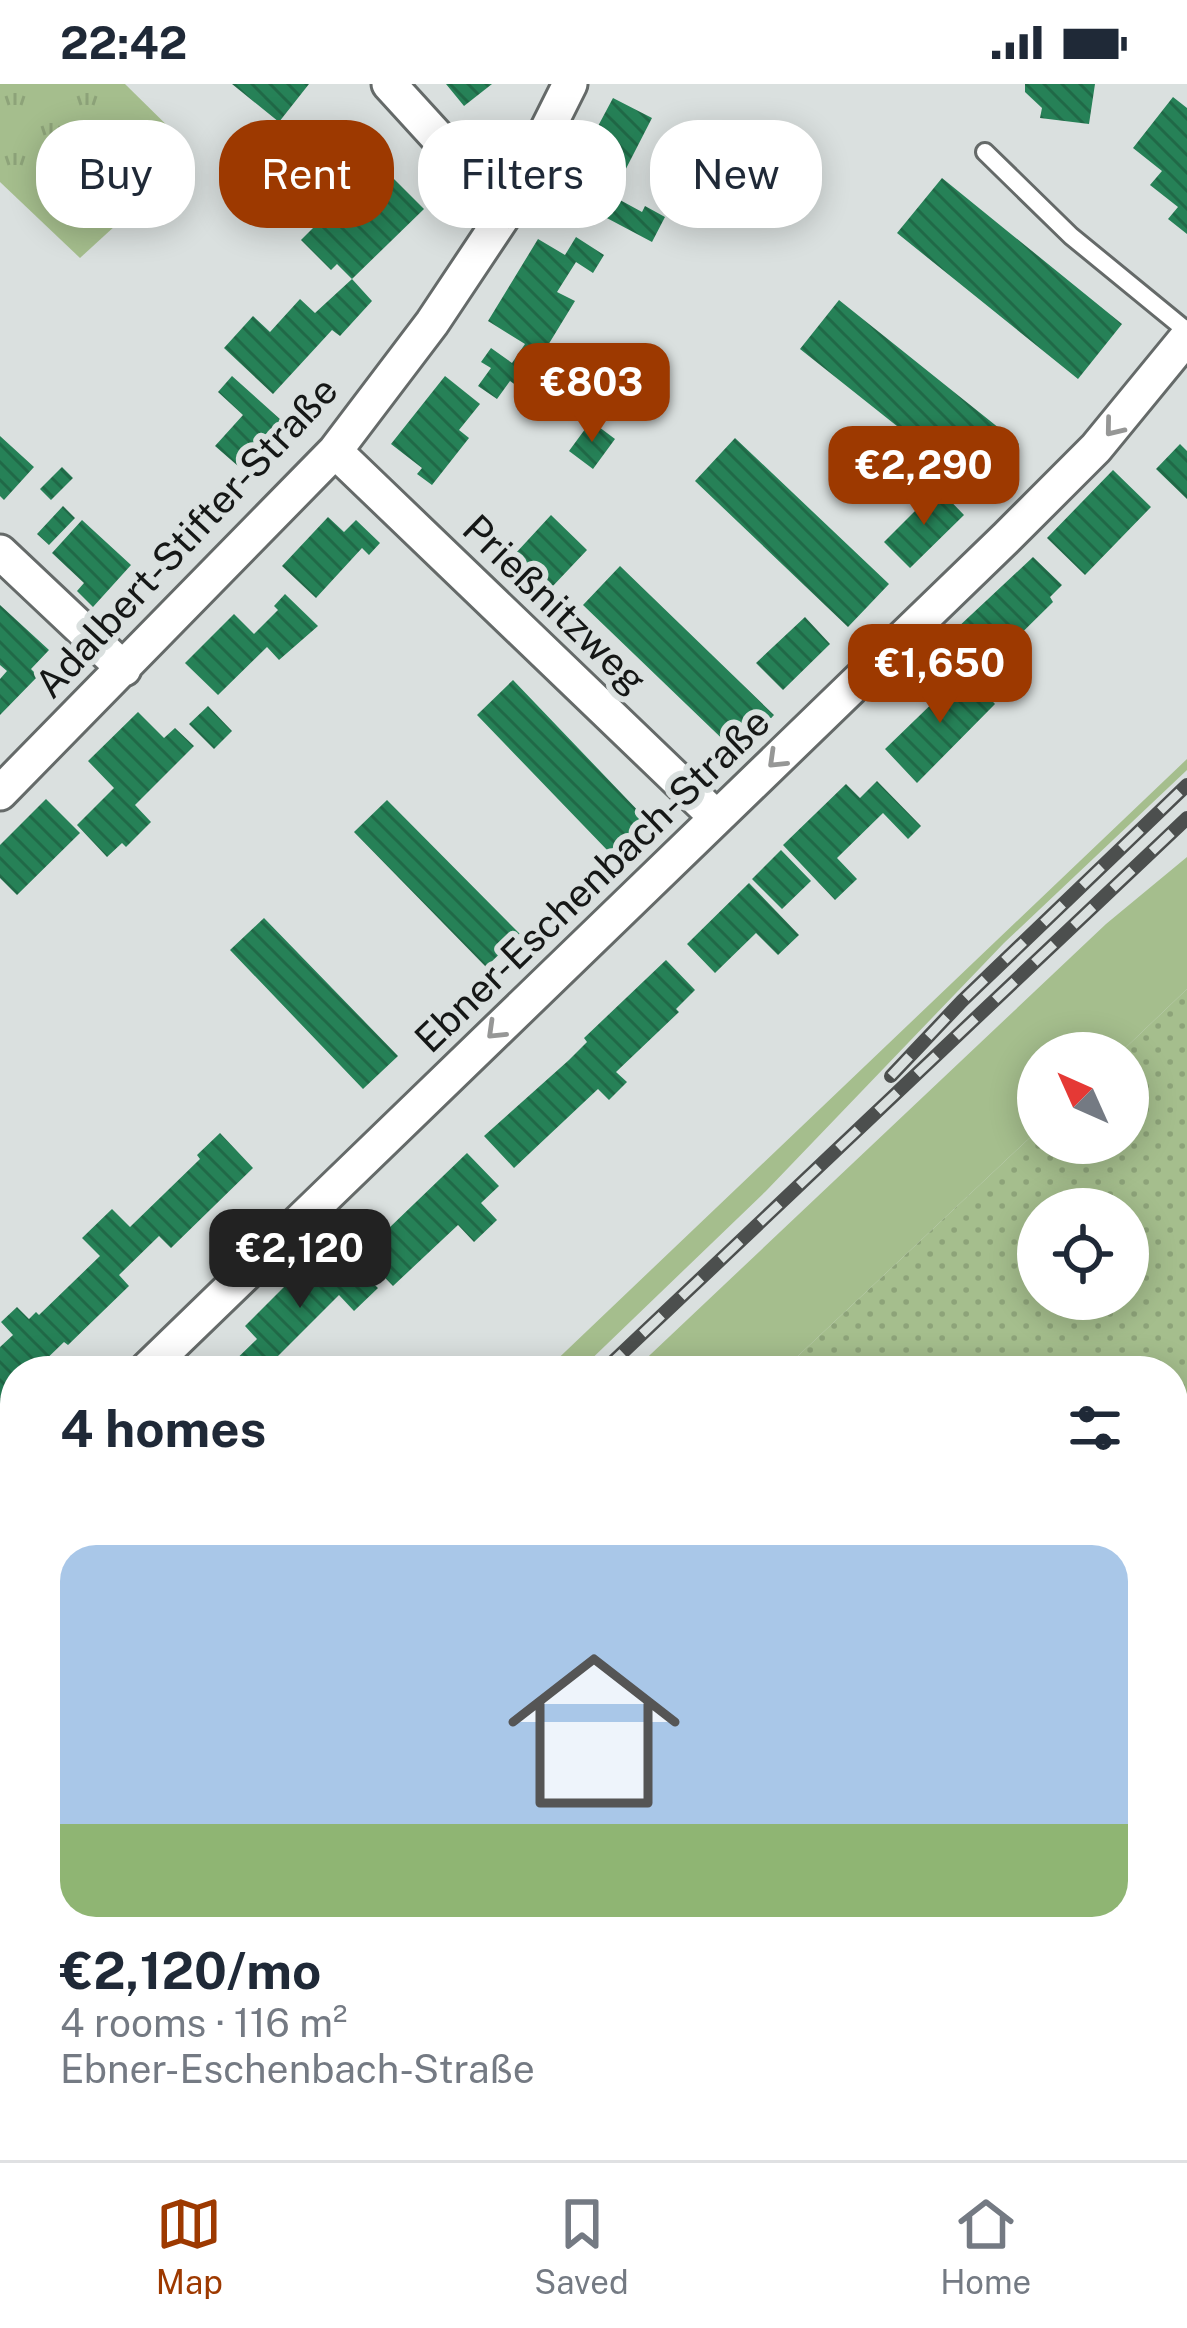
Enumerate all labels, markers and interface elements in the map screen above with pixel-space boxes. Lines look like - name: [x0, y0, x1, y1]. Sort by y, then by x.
- text: 22:42: [60, 16, 187, 69]
- chip: Buy: [36, 120, 195, 228]
- chip: Rent: [219, 120, 394, 228]
- chip: Filters: [418, 120, 626, 228]
- chip: New: [650, 120, 822, 228]
- pin: €803: [521, 343, 663, 445]
- text: €803: [541, 359, 643, 405]
- street label: Adalbert-Stifter-Straße: [25, 367, 347, 707]
- one-way arrow: [1106, 414, 1127, 436]
- pin: €2,290: [826, 426, 1022, 528]
- text: €2,290: [855, 442, 993, 488]
- street label: Prießnitzweg: [454, 505, 656, 703]
- pin: €1,650: [842, 624, 1038, 726]
- text: €1,650: [875, 640, 1005, 686]
- street label: Ebner-Eschenbach-Straße: [405, 699, 779, 1061]
- one-way arrow: [768, 746, 789, 768]
- one-way arrow: [487, 1017, 509, 1039]
- north arrow: [1017, 1032, 1149, 1164]
- map controls: [1017, 1032, 1149, 1320]
- button: locate: [1017, 1188, 1149, 1320]
- pin: €2,120: [202, 1209, 398, 1311]
- text: €2,120: [236, 1225, 364, 1271]
- icon: filters: [1062, 1395, 1128, 1461]
- text: 4 homes: [60, 1399, 266, 1458]
- icon: home: [486, 1623, 702, 1839]
- text: €2,120/mo: [60, 1941, 321, 2000]
- text: 4 rooms · 116 m²: [60, 2000, 347, 2046]
- text: Ebner-Eschenbach-Straße: [60, 2046, 535, 2092]
- tab: Map: [156, 2191, 223, 2301]
- tab: Saved: [534, 2191, 629, 2301]
- tab: Home: [940, 2191, 1031, 2301]

